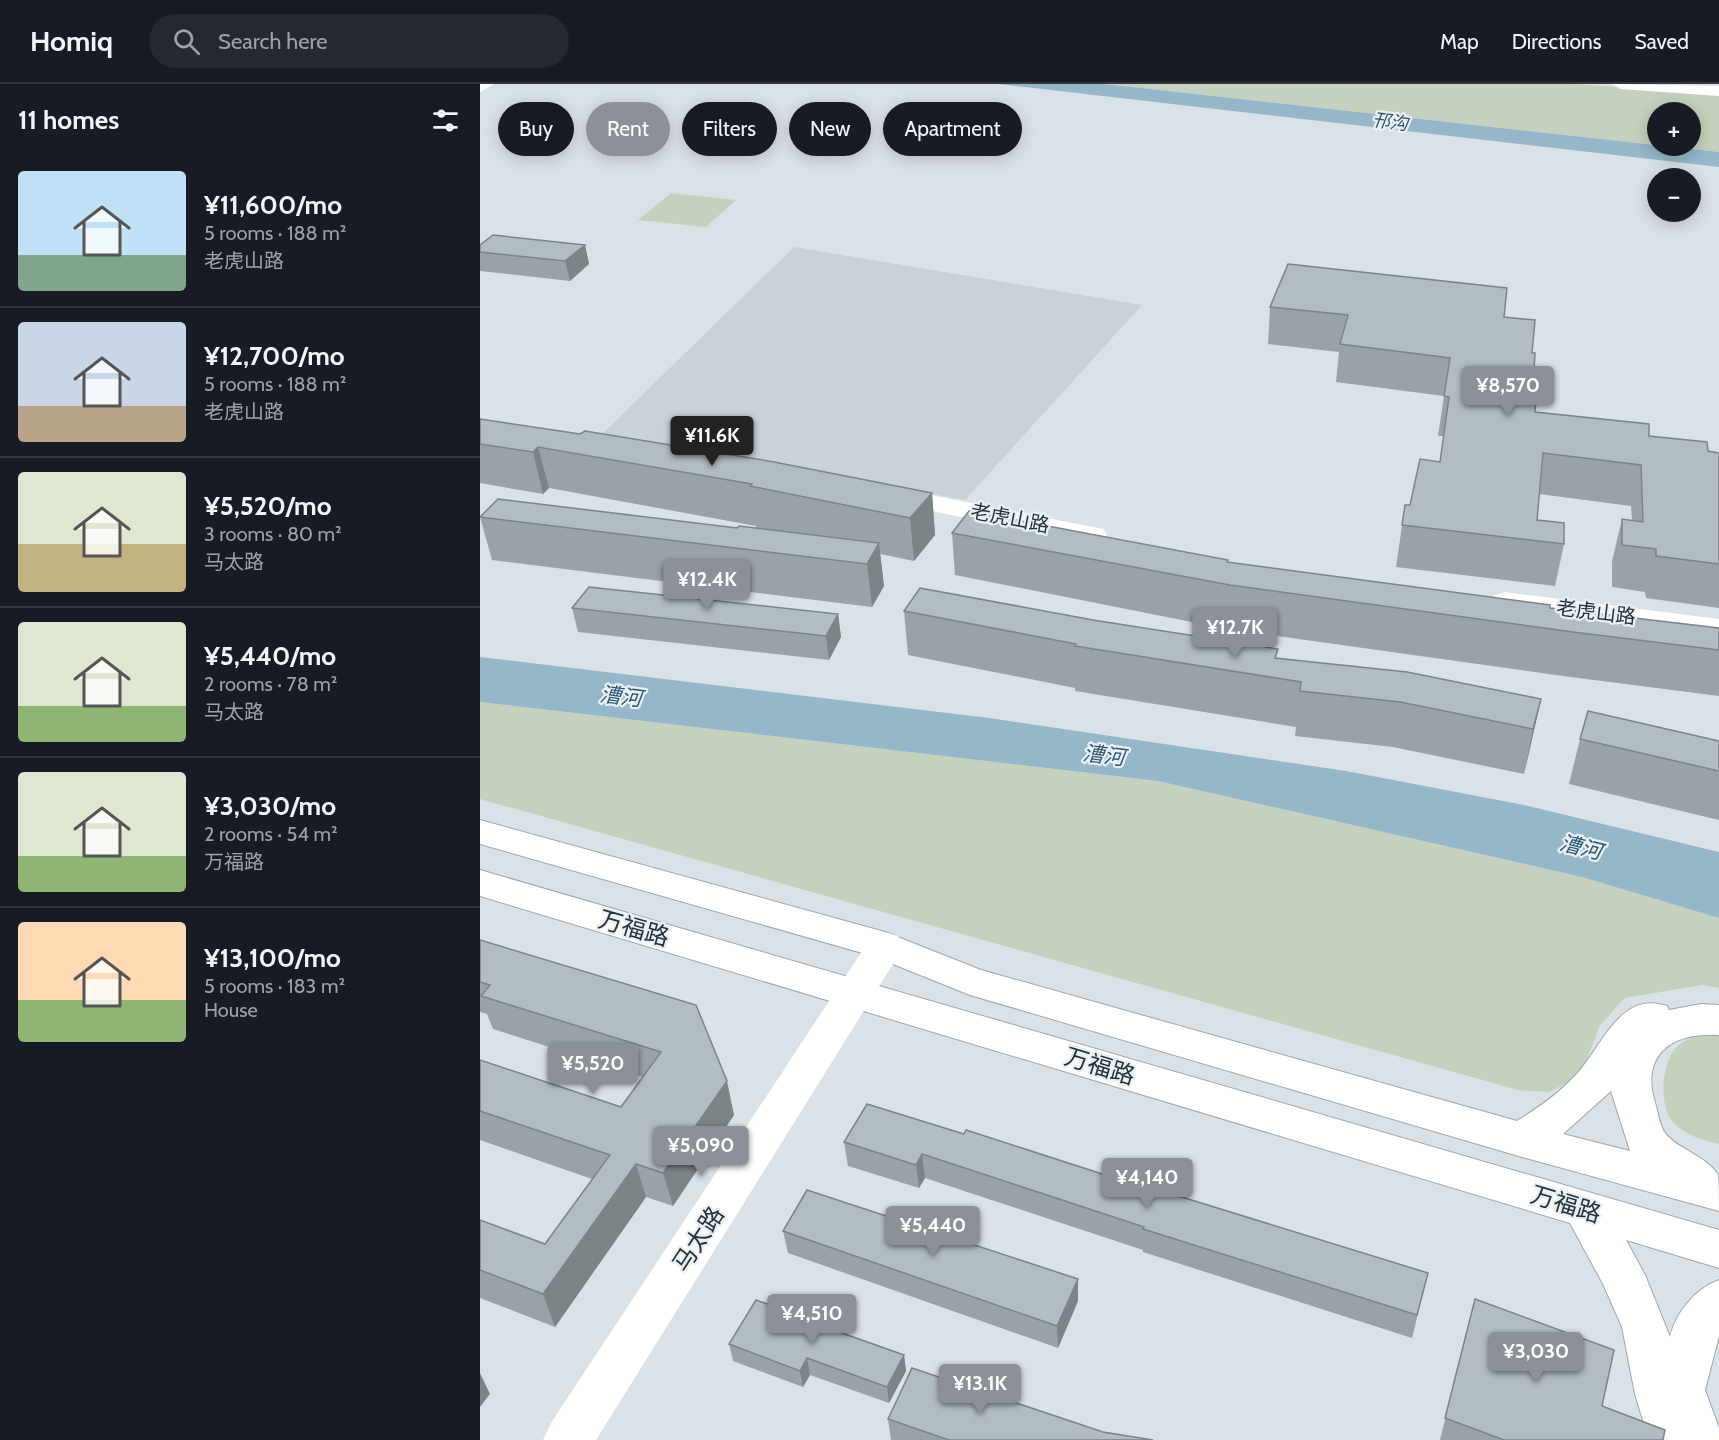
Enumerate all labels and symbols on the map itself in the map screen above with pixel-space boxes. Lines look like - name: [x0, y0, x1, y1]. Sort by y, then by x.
- water label: 邗沟: [1371, 109, 1411, 135]
- pin: ¥8,570: [1459, 366, 1557, 417]
- pin: ¥11.6K: [663, 416, 761, 467]
- street label: 老虎山路: [968, 499, 1052, 537]
- pin: ¥12.4K: [658, 560, 756, 611]
- street label: 老虎山路: [1555, 595, 1637, 629]
- pin: ¥12.7K: [1186, 608, 1284, 659]
- water label: 漕河: [599, 681, 647, 711]
- water label: 漕河: [1082, 740, 1130, 770]
- water label: 漕河: [1558, 830, 1608, 865]
- street label: 万福路: [595, 904, 673, 952]
- street label: 万福路: [1061, 1042, 1139, 1090]
- pin: ¥5,520: [544, 1044, 642, 1095]
- pin: ¥5,090: [652, 1126, 750, 1177]
- pin: ¥4,140: [1098, 1158, 1196, 1209]
- street label: 万福路: [1527, 1180, 1605, 1228]
- street label: 马太路: [666, 1201, 730, 1277]
- pin: ¥5,440: [884, 1206, 982, 1257]
- pin: ¥4,510: [763, 1294, 861, 1345]
- pin: ¥3,030: [1487, 1332, 1585, 1383]
- pin: ¥13.1K: [931, 1364, 1029, 1415]

